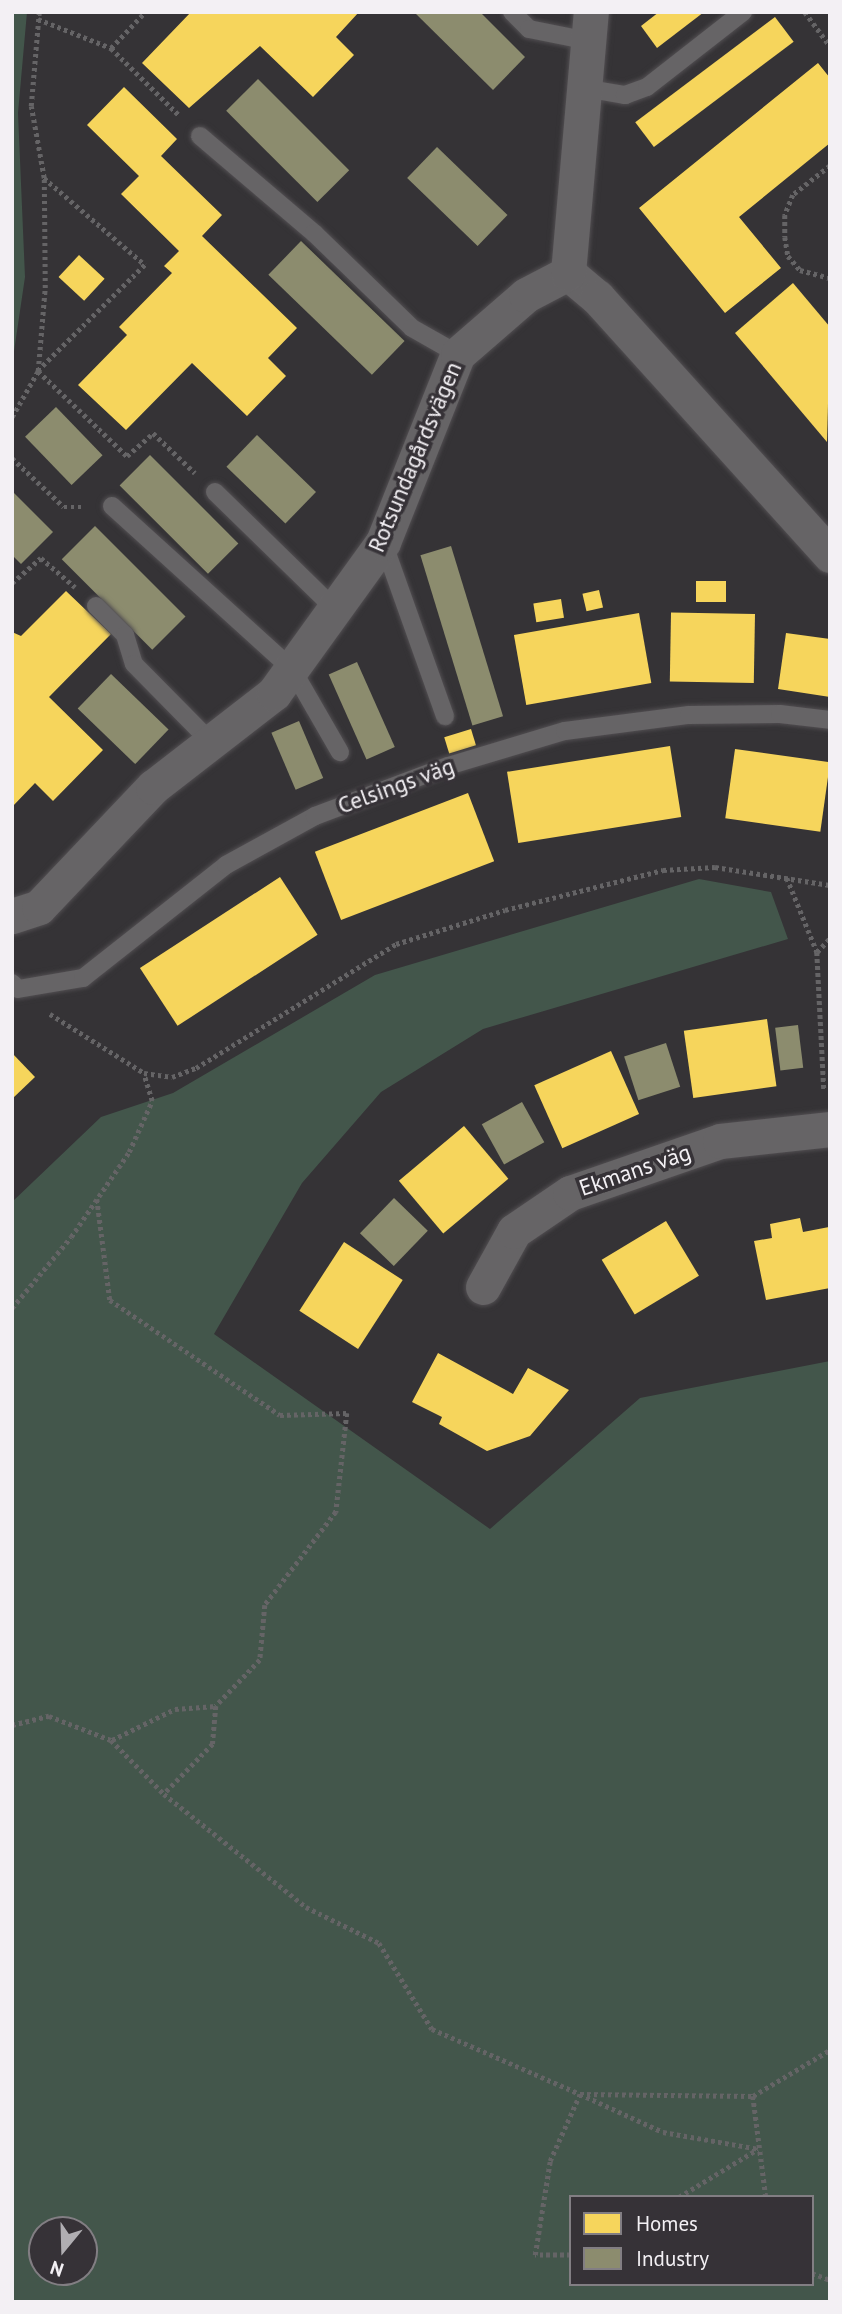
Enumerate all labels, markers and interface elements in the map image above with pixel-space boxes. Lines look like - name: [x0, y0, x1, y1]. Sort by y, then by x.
- street label: Rotsundagårdsvägen: [362, 358, 468, 556]
- street label: Celsings väg: [334, 752, 458, 820]
- street label: Ekmans väg: [575, 1138, 695, 1202]
- legend: [569, 2195, 814, 2286]
- text: Homes: [636, 2210, 698, 2237]
- north arrow: [28, 2216, 98, 2286]
- text: Industry: [636, 2245, 709, 2272]
- text: N: [47, 2256, 67, 2282]

